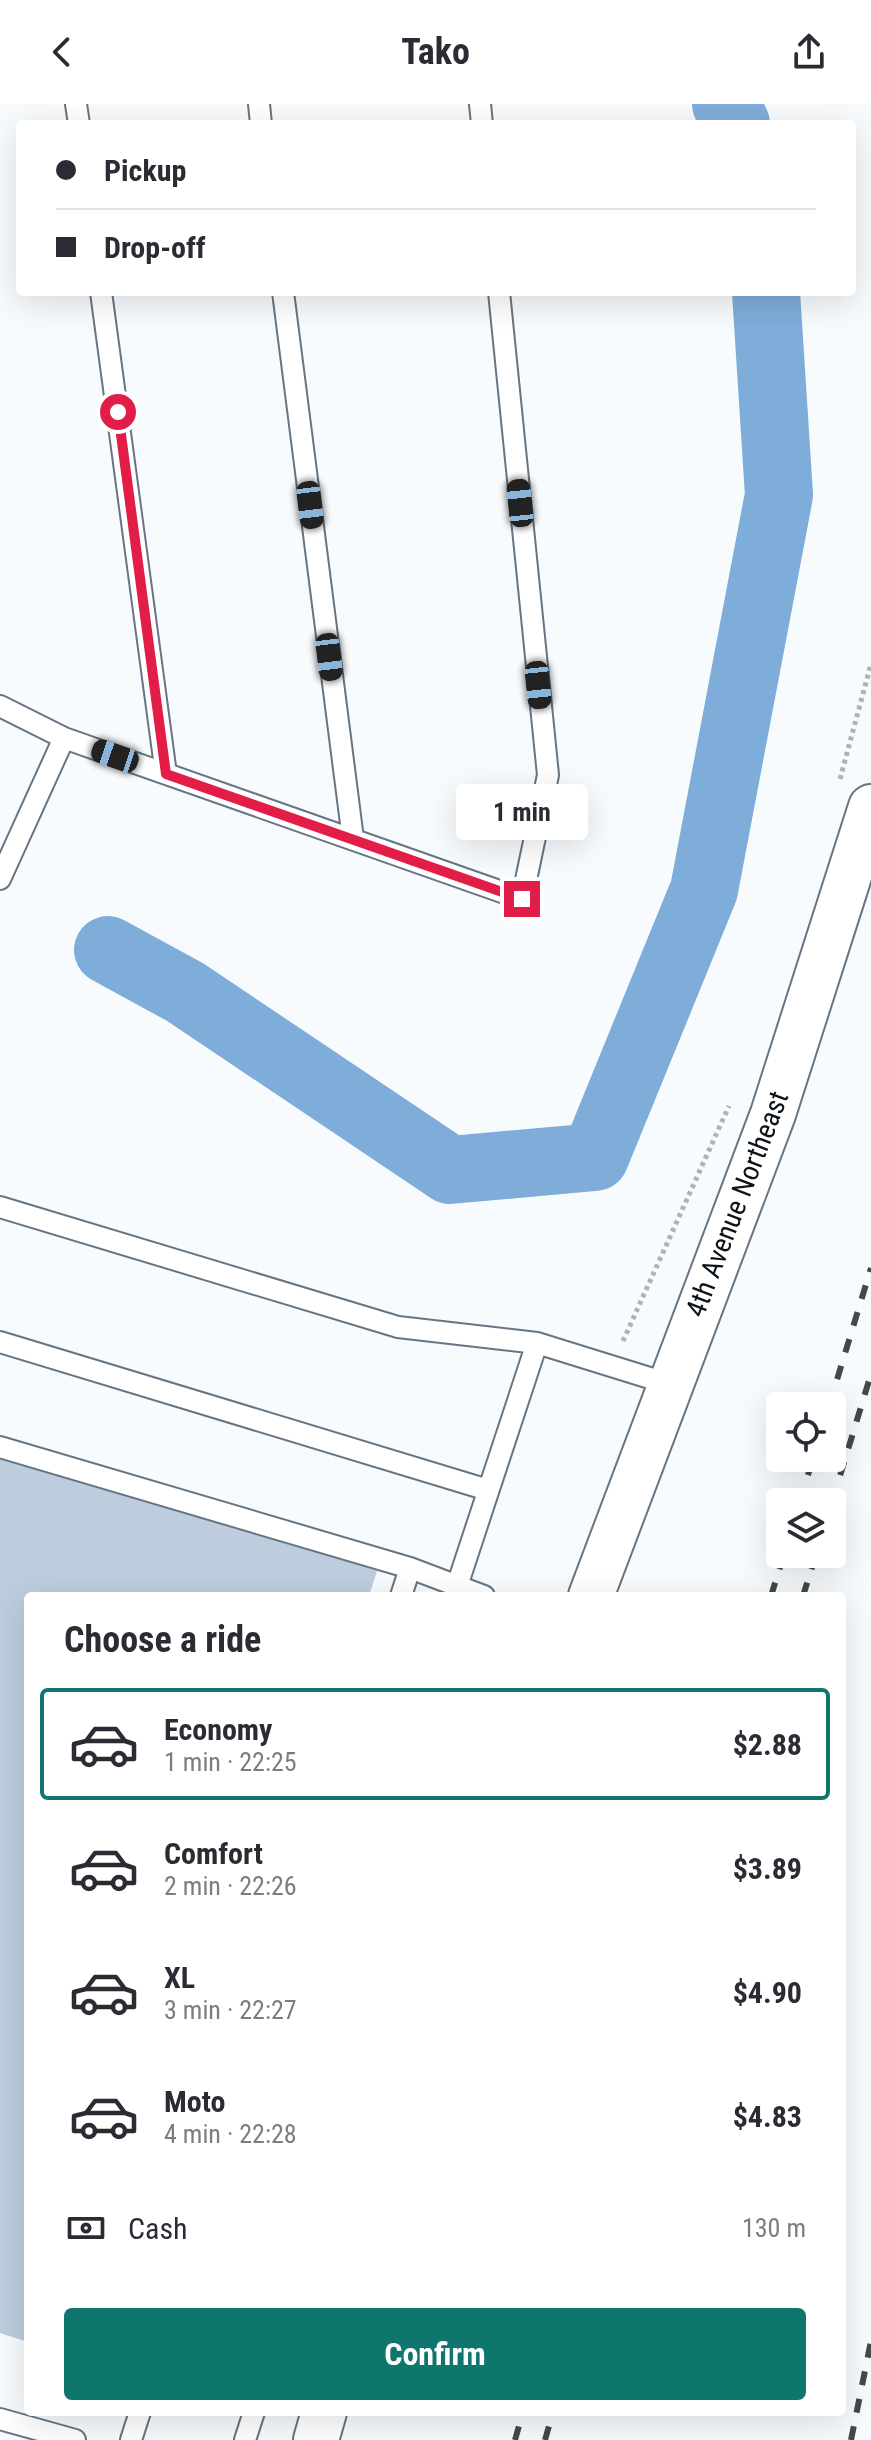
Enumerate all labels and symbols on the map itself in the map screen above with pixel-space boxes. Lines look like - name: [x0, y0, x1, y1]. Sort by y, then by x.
- route start: [100, 394, 136, 430]
- car: [506, 478, 534, 528]
- car: [295, 480, 325, 530]
- car: [314, 632, 344, 682]
- car: [524, 660, 552, 710]
- car: [88, 737, 142, 775]
- callout: 1 min: [456, 783, 588, 839]
- route end: [504, 881, 540, 917]
- street label: 4th Avenue Northeast: [679, 1086, 795, 1322]

